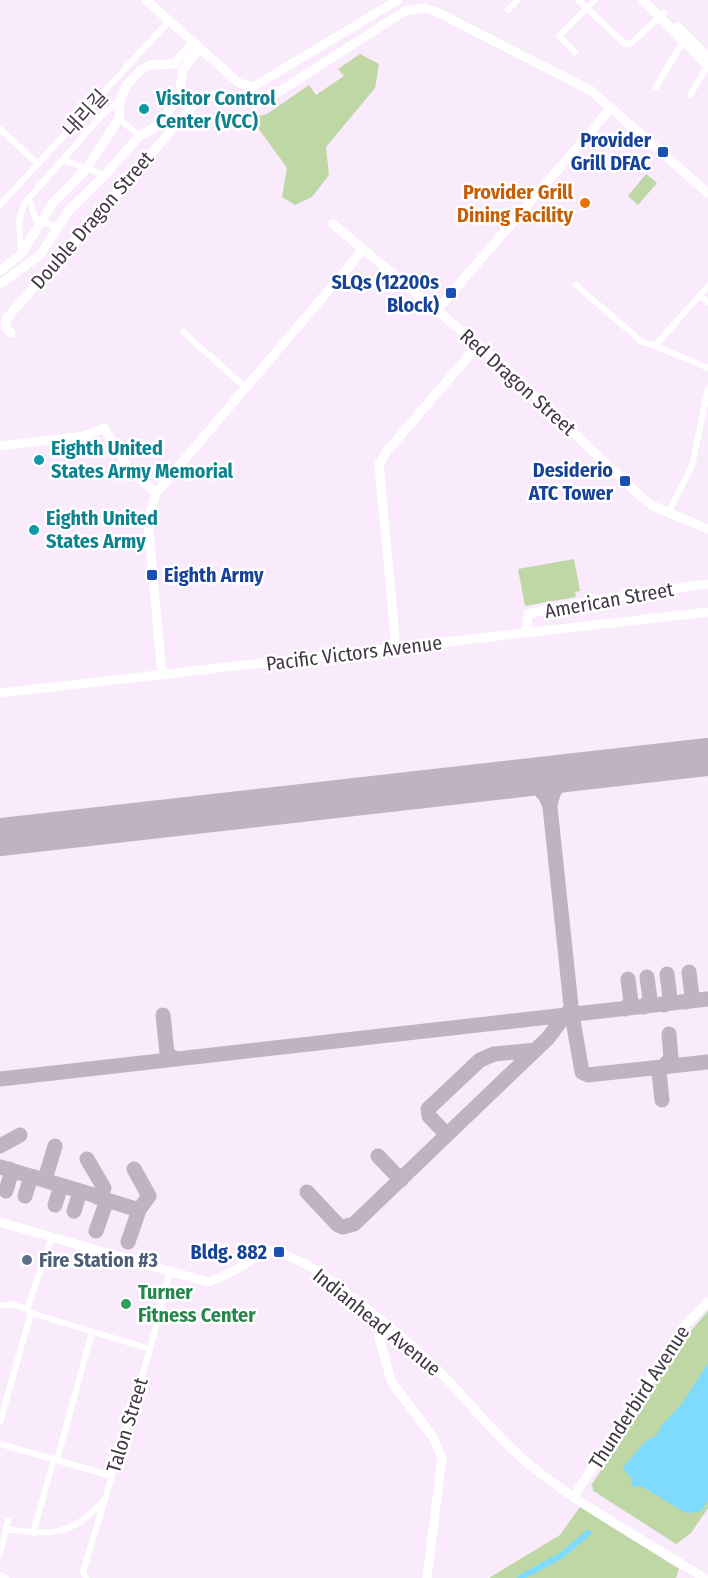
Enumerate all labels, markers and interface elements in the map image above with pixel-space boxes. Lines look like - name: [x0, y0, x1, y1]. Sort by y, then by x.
- street label: 내리길: [57, 85, 113, 141]
- place label: Visitor Control Center (VCC): [155, 86, 276, 133]
- marker: Visitor Control Center (VCC): [137, 102, 151, 116]
- place label: Provider Grill DFAC: [571, 128, 652, 175]
- marker: Provider Grill DFAC: [656, 145, 670, 159]
- street label: Double Dragon Street: [26, 146, 159, 294]
- place label: Provider Grill Dining Facility: [457, 180, 574, 227]
- marker: Provider Grill Dining Facility: [578, 196, 592, 210]
- place label: SLQs (12200s Block): [331, 270, 439, 317]
- marker: SLQs (12200s Block): [444, 286, 458, 300]
- street label: Red Dragon Street: [455, 324, 581, 441]
- place label: Eighth United States Army Memorial: [51, 436, 234, 483]
- marker: Eighth United States Army Memorial: [32, 453, 46, 467]
- place label: Desiderio ATC Tower: [528, 458, 614, 505]
- marker: Desiderio ATC Tower: [618, 474, 632, 488]
- place label: Eighth United States Army: [46, 506, 158, 553]
- marker: Eighth United States Army: [27, 523, 41, 537]
- place label: Eighth Army: [164, 563, 264, 587]
- marker: Eighth Army: [145, 568, 159, 582]
- street label: American Street: [543, 577, 676, 623]
- street label: Pacific Victors Avenue: [265, 630, 443, 676]
- place label: Bldg. 882: [191, 1240, 267, 1264]
- marker: Bldg. 882: [272, 1245, 286, 1259]
- place label: Fire Station #3: [39, 1248, 158, 1272]
- marker: Fire Station #3: [20, 1253, 34, 1267]
- street label: Indianhead Avenue: [308, 1263, 446, 1381]
- place label: Turner Fitness Center: [138, 1280, 256, 1327]
- marker: Turner Fitness Center: [119, 1297, 133, 1311]
- street label: Thunderbird Avenue: [584, 1321, 694, 1473]
- street label: Talon Street: [101, 1374, 153, 1475]

